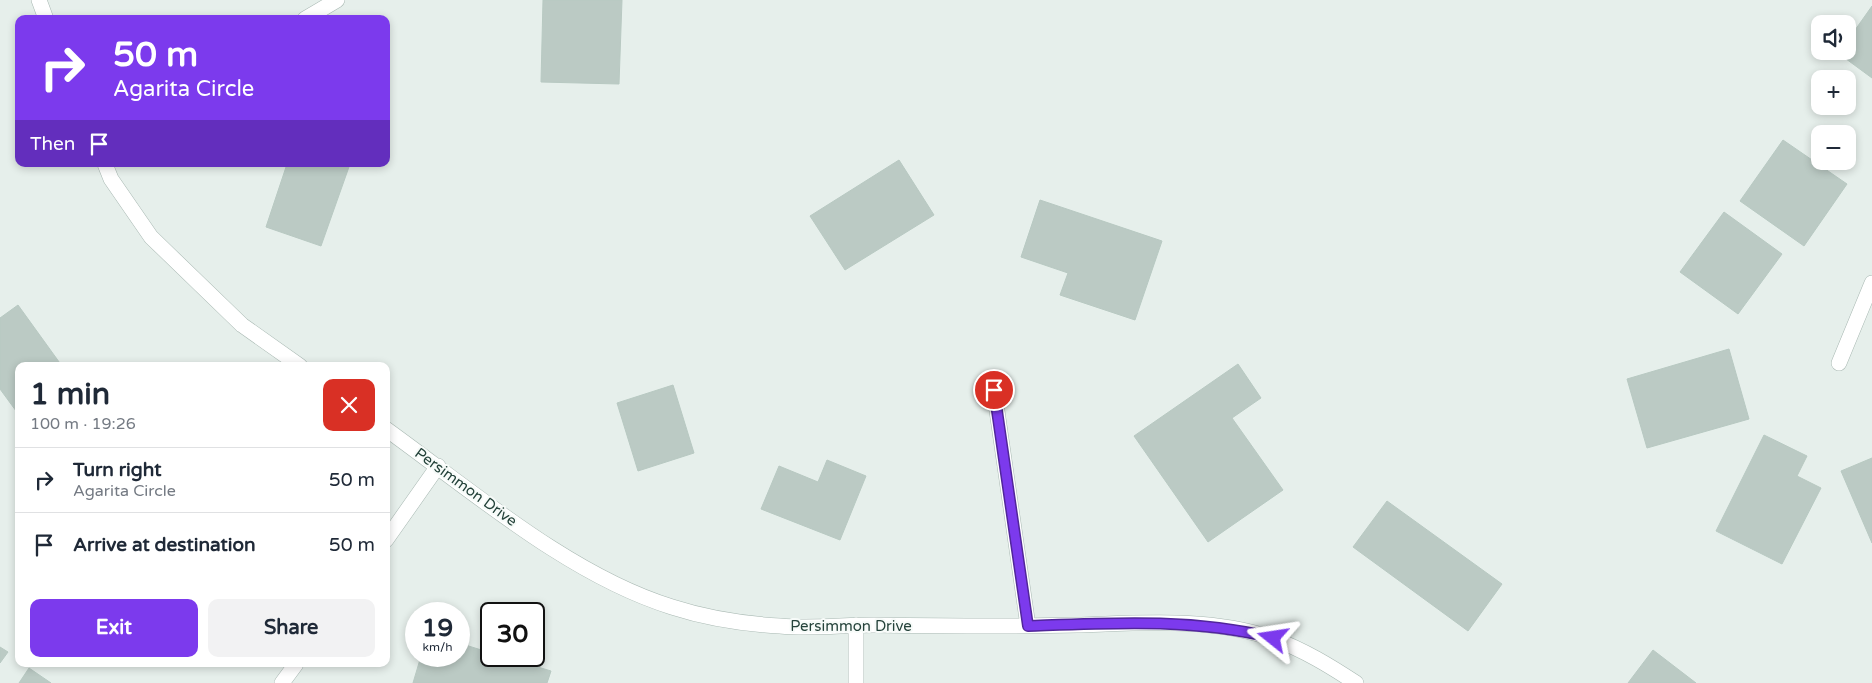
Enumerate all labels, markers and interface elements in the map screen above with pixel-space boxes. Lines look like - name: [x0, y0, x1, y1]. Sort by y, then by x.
- map controls: [1811, 15, 1856, 170]
- button: sound: [1811, 15, 1856, 60]
- text: 50 m: [113, 34, 198, 76]
- icon: right: [30, 35, 95, 100]
- button: +: [1811, 70, 1856, 115]
- text: Agarita Circle: [113, 76, 254, 102]
- button: −: [1811, 125, 1856, 170]
- icon: arrive: [85, 130, 113, 158]
- text: Then: [30, 133, 75, 155]
- pin: [973, 369, 1015, 411]
- text: 1 min: [30, 376, 110, 413]
- icon: arrive: [980, 376, 1008, 404]
- button: close: [323, 379, 375, 431]
- text: 100 m · 19:26: [30, 414, 136, 434]
- street label: Persimmon Drive: [411, 444, 521, 530]
- text: Turn right: [73, 459, 161, 481]
- icon: right: [30, 466, 58, 494]
- text: 50 m: [329, 469, 375, 491]
- text: Agarita Circle: [73, 481, 176, 501]
- icon: arrive: [30, 531, 58, 559]
- text: Arrive at destination: [73, 534, 256, 556]
- text: 50 m: [329, 534, 375, 556]
- button: Exit: [30, 599, 198, 657]
- button: Share: [208, 599, 375, 657]
- speed limit sign: 30: [480, 602, 545, 667]
- position arrow: [1246, 611, 1298, 663]
- text: 19: [422, 613, 453, 643]
- street label: Persimmon Drive: [790, 617, 912, 635]
- text: km/h: [422, 640, 453, 654]

